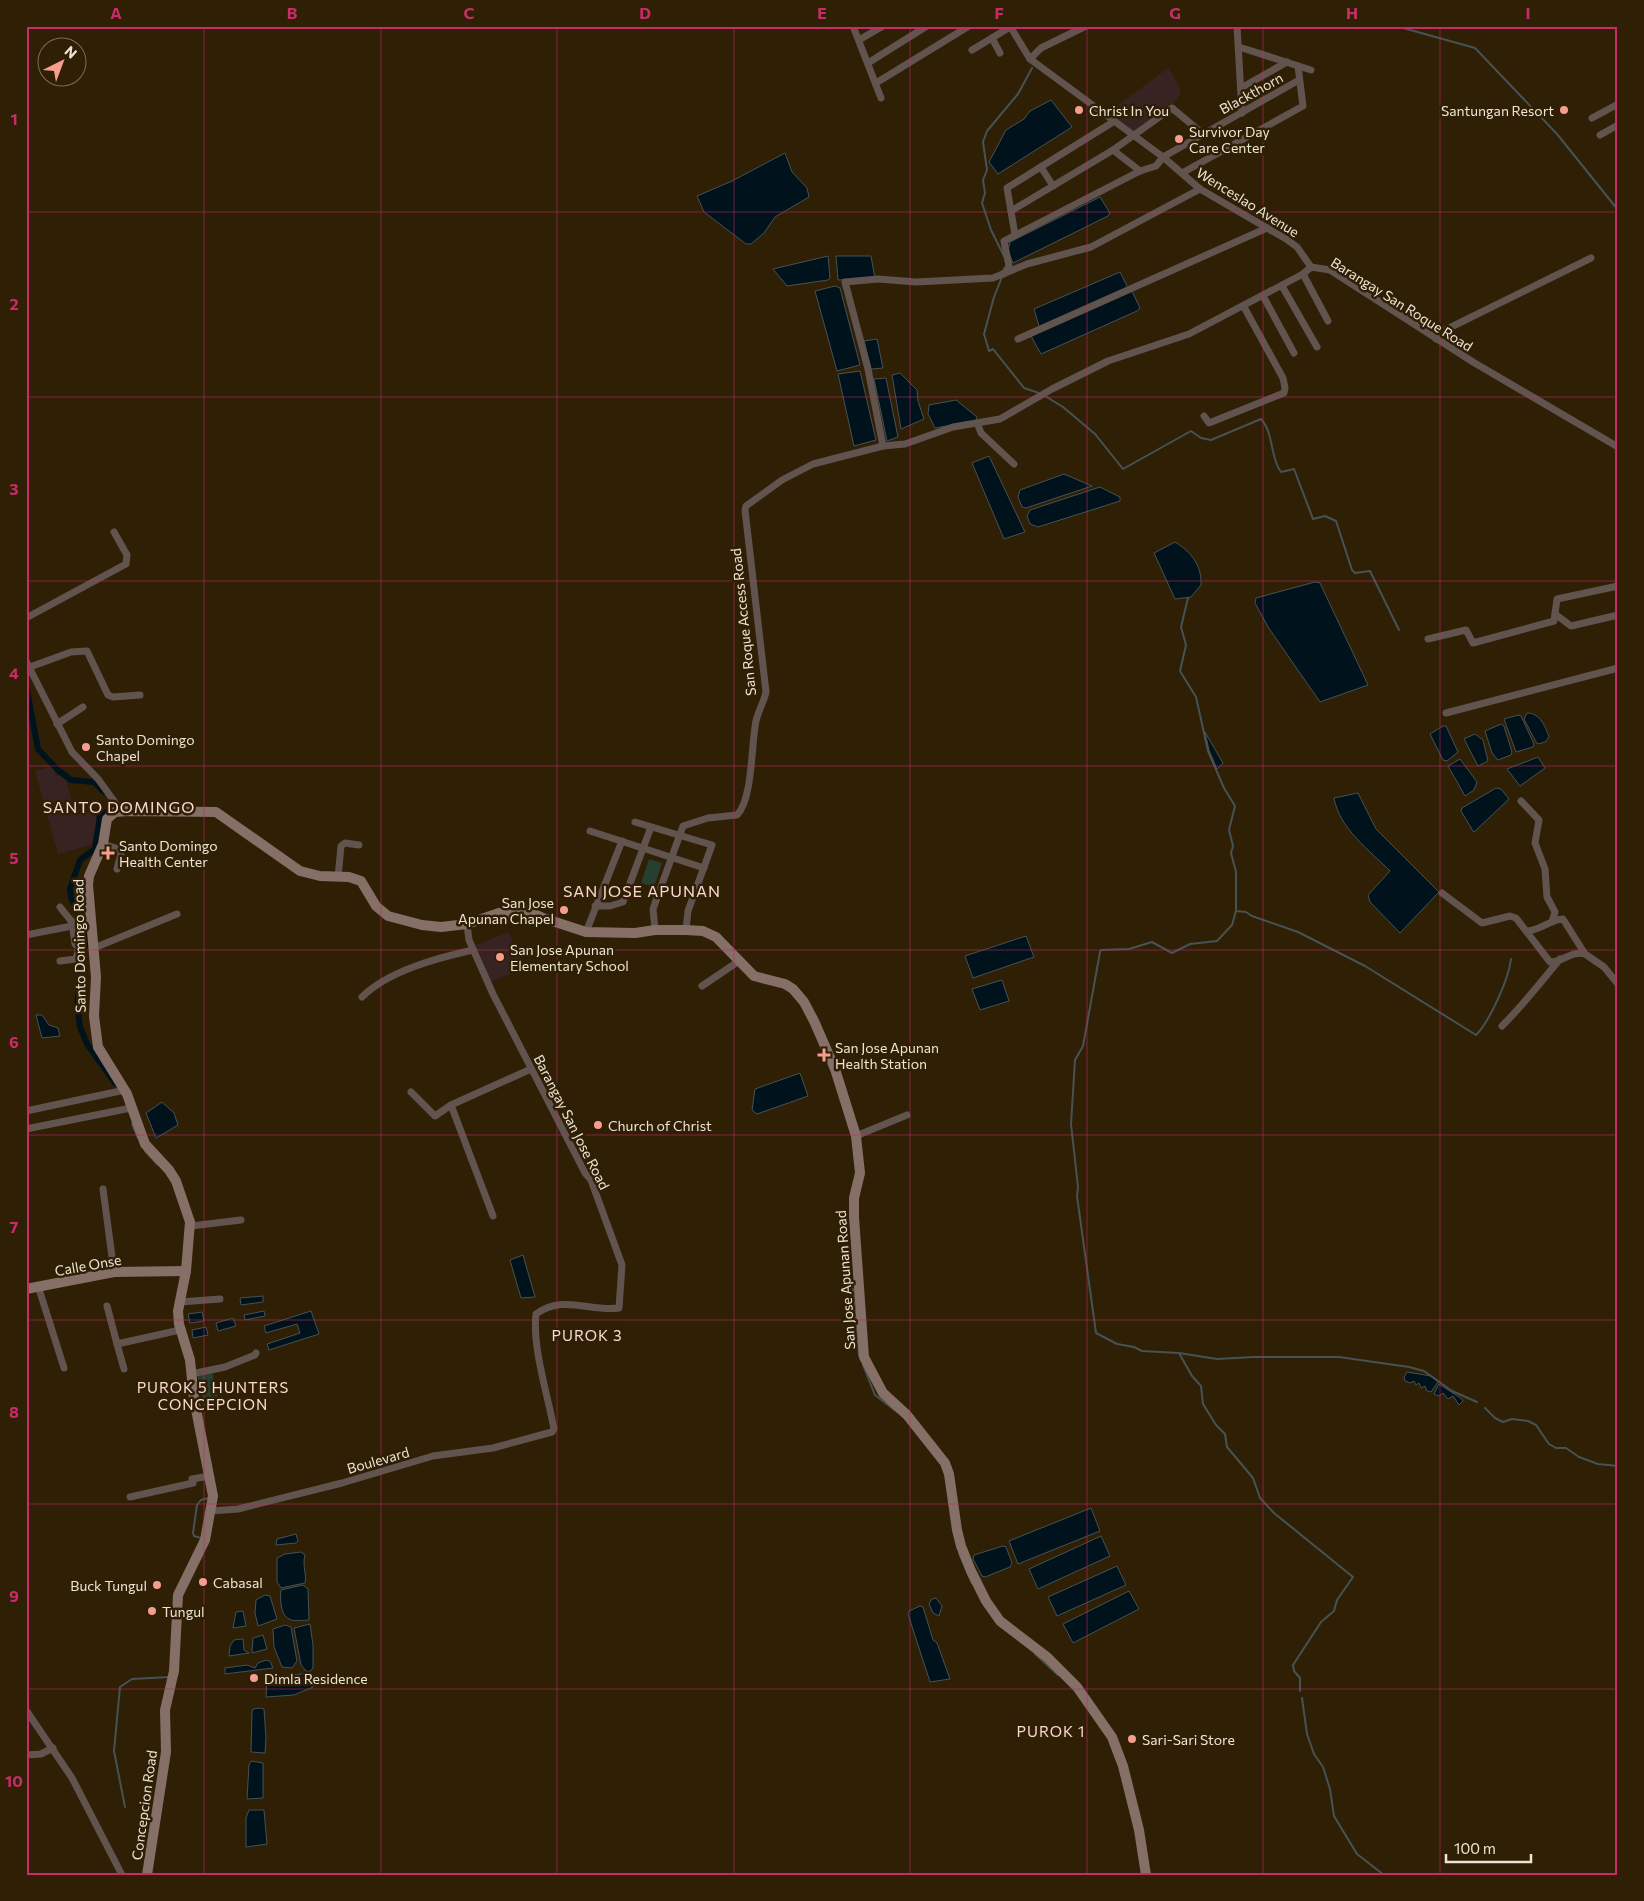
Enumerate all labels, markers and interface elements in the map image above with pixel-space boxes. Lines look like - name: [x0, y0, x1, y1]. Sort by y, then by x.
- text: A: [110, 3, 122, 22]
- text: B: [287, 3, 298, 22]
- text: C: [464, 3, 475, 22]
- text: D: [639, 3, 651, 22]
- text: E: [817, 3, 827, 22]
- text: F: [994, 3, 1004, 22]
- text: G: [1169, 3, 1181, 22]
- text: H: [1346, 3, 1358, 22]
- text: I: [1525, 3, 1531, 22]
- north arrow: [38, 38, 88, 88]
- text: N: [61, 42, 81, 62]
- street label: Blackthorn: [1216, 69, 1286, 117]
- place label: Christ In You: [1089, 102, 1169, 119]
- place label: Santungan Resort: [1441, 102, 1554, 119]
- marker: Christ In You: [1073, 104, 1085, 116]
- marker: Santungan Resort: [1558, 104, 1570, 116]
- text: 1: [10, 109, 18, 128]
- place label: Survivor Day Care Center: [1189, 123, 1270, 156]
- marker: Survivor Day Care Center: [1173, 133, 1185, 145]
- street label: Wenceslao Avenue: [1193, 164, 1303, 240]
- street label: Barangay San Roque Road: [1328, 253, 1476, 355]
- text: 2: [9, 294, 19, 313]
- text: 3: [9, 479, 19, 498]
- street label: San Roque Access Road: [727, 547, 759, 697]
- text: 4: [9, 663, 19, 682]
- place label: Santo Domingo Chapel: [96, 731, 195, 764]
- marker: Santo Domingo Chapel: [80, 741, 92, 753]
- district label: SANTO DOMINGO: [43, 797, 195, 816]
- place label: Santo Domingo Health Center: [119, 837, 218, 870]
- marker: Santo Domingo Health Center: [101, 846, 115, 860]
- text: 5: [9, 848, 19, 867]
- street label: Santo Domingo Road: [69, 879, 89, 1013]
- district label: SAN JOSE APUNAN: [563, 881, 721, 900]
- place label: San Jose Apunan Chapel: [458, 894, 554, 927]
- marker: San Jose Apunan Chapel: [558, 904, 570, 916]
- place label: San Jose Apunan Elementary School: [510, 941, 629, 974]
- marker: San Jose Apunan Elementary School: [494, 951, 506, 963]
- text: 6: [9, 1032, 19, 1051]
- place label: San Jose Apunan Health Station: [835, 1039, 939, 1072]
- marker: San Jose Apunan Health Station: [817, 1048, 831, 1062]
- street label: Barangay San Jose Road: [531, 1052, 613, 1192]
- place label: Church of Christ: [608, 1117, 712, 1134]
- marker: Church of Christ: [592, 1119, 604, 1131]
- street label: San Jose Apunan Road: [832, 1210, 858, 1350]
- text: 7: [10, 1217, 19, 1236]
- street label: Calle Onse: [53, 1251, 123, 1279]
- district label: PUROK 3: [552, 1326, 622, 1344]
- district label: PUROK 5 HUNTERS CONCEPCION: [137, 1378, 289, 1413]
- text: 8: [9, 1402, 19, 1421]
- street label: Boulevard: [345, 1443, 411, 1477]
- place label: Cabasal: [213, 1574, 263, 1591]
- marker: Cabasal: [197, 1576, 209, 1588]
- place label: Buck Tungul: [70, 1577, 147, 1594]
- marker: Buck Tungul: [151, 1579, 163, 1591]
- text: 9: [9, 1586, 19, 1605]
- place label: Tungul: [162, 1603, 205, 1620]
- marker: Tungul: [146, 1605, 158, 1617]
- place label: Dimla Residence: [264, 1670, 368, 1687]
- marker: Dimla Residence: [248, 1672, 260, 1684]
- district label: PUROK 1: [1017, 1722, 1085, 1740]
- place label: Sari-Sari Store: [1142, 1731, 1235, 1748]
- marker: Sari-Sari Store: [1126, 1733, 1138, 1745]
- street label: Concepcion Road: [128, 1749, 160, 1861]
- text: 10: [5, 1771, 23, 1790]
- scale bar: [1446, 1831, 1532, 1863]
- text: 100 m: [1454, 1839, 1496, 1857]

